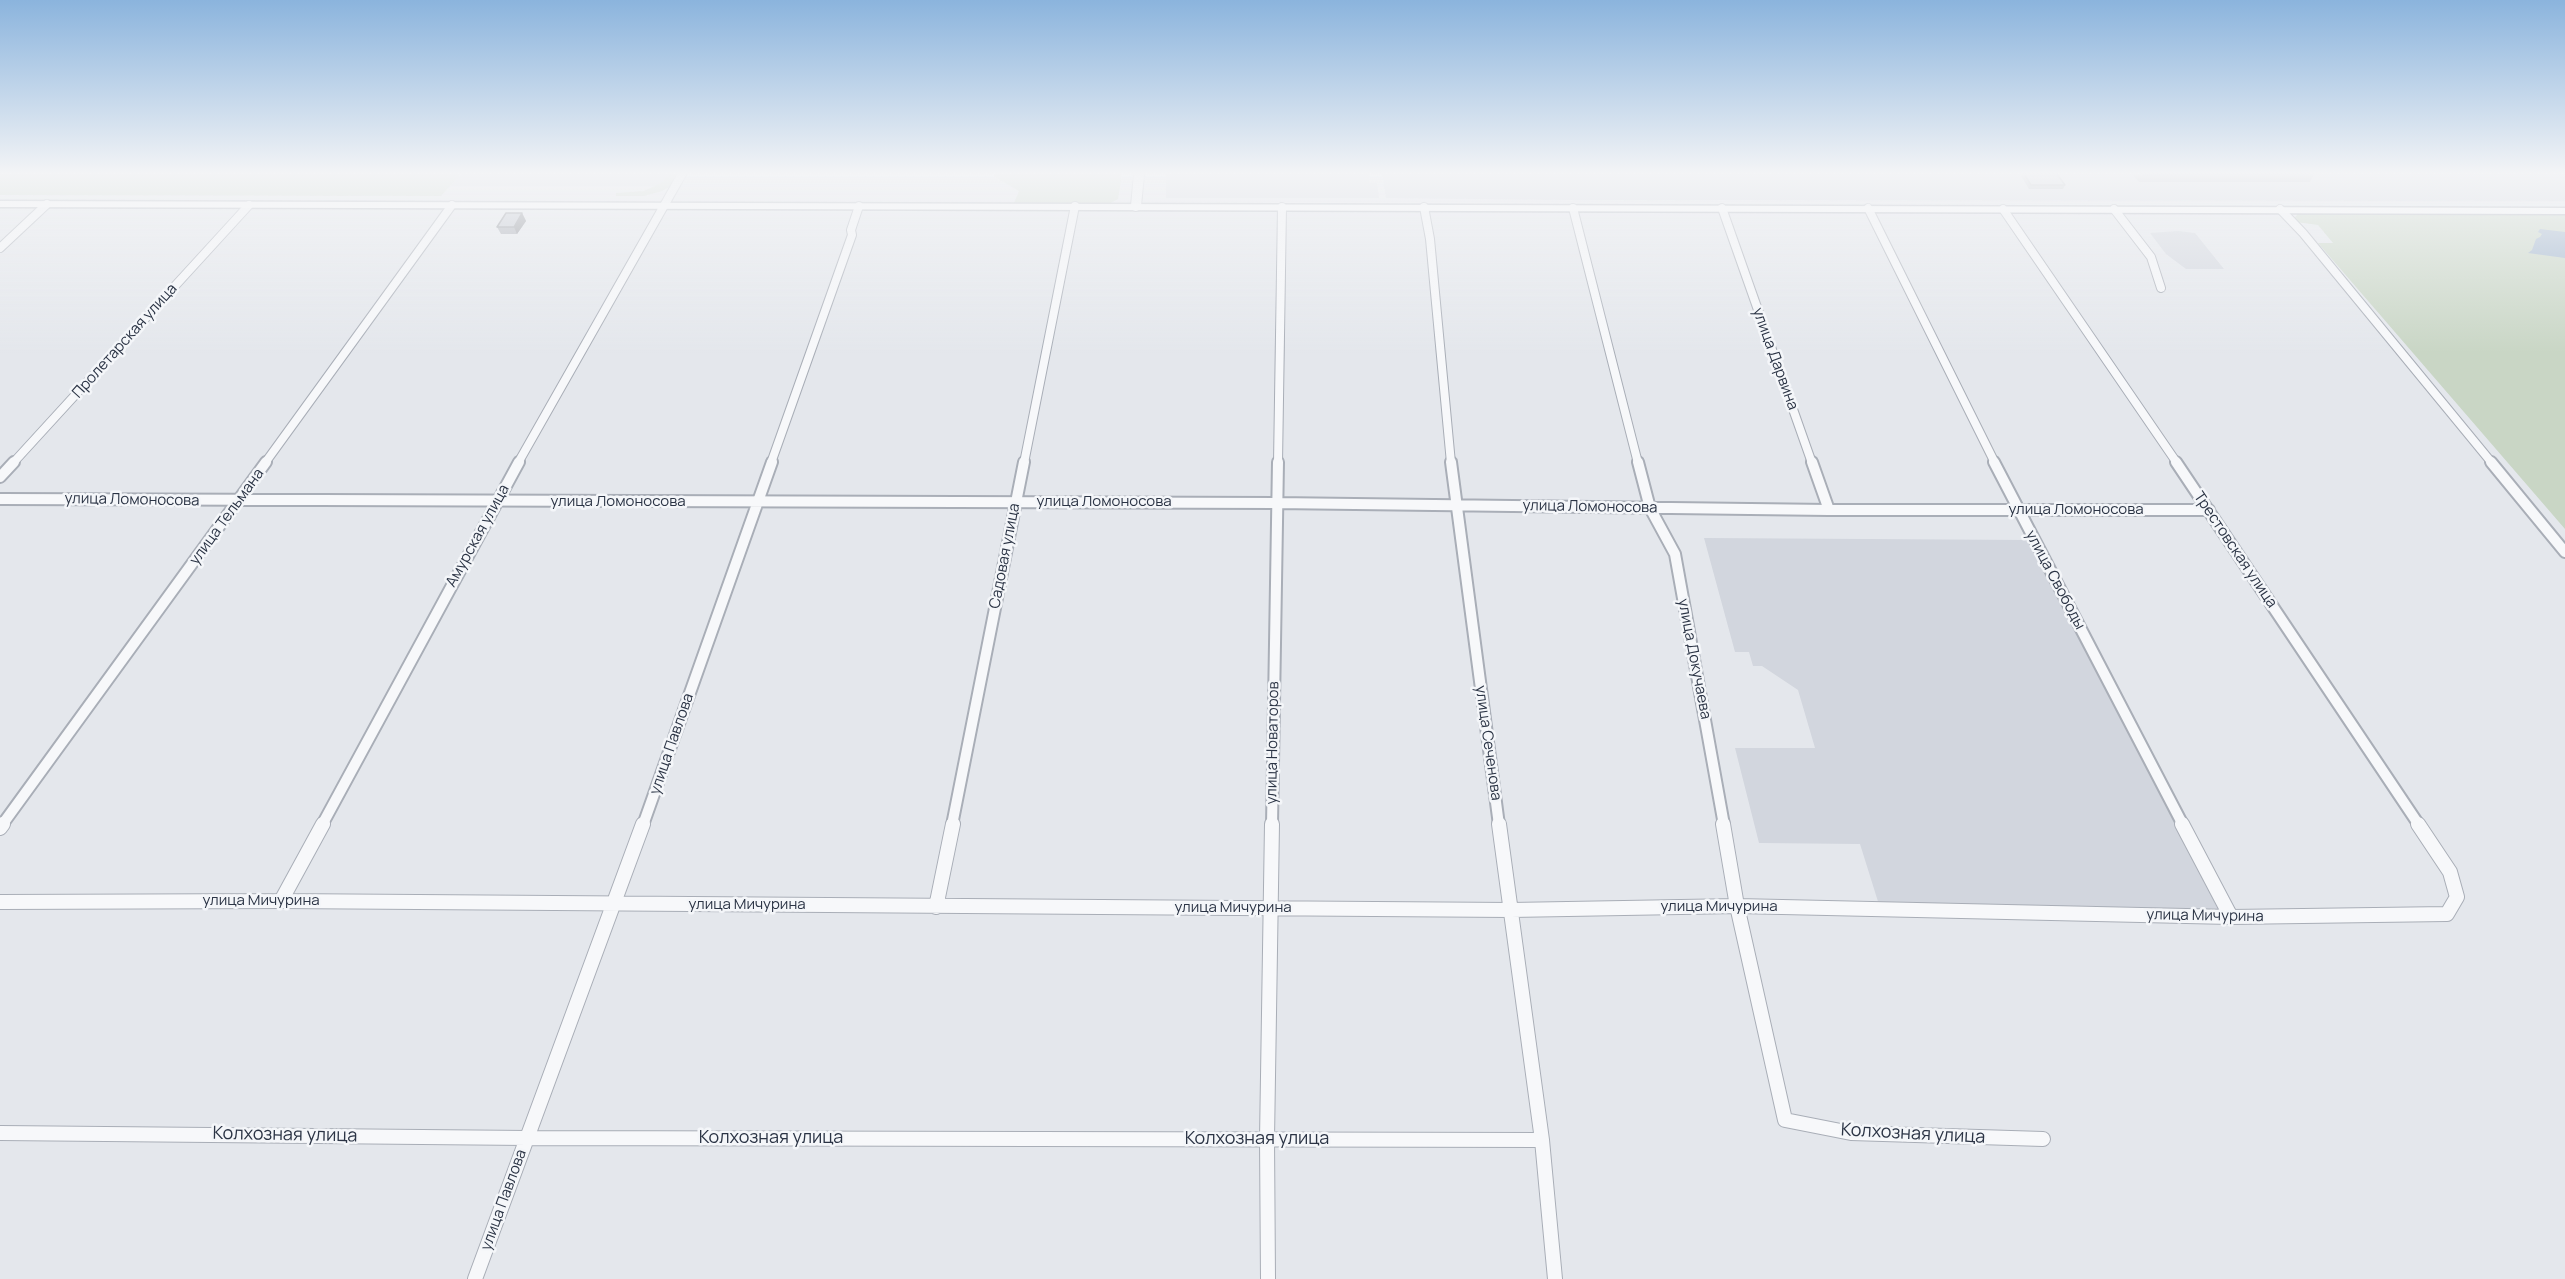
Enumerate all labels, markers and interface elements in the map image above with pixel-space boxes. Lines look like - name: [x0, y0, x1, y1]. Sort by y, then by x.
- street label: Пролетарская улица: [69, 280, 181, 402]
- street label: улица Дарвина: [1748, 305, 1802, 413]
- street label: улица Тельмана: [186, 465, 268, 569]
- street label: Амурская улица: [442, 482, 514, 590]
- street label: Трестовская улица: [2190, 489, 2280, 611]
- street label: улица Ломоносова: [64, 490, 200, 510]
- street label: улица Ломоносова: [550, 493, 686, 511]
- street label: улица Ломоносова: [1036, 493, 1172, 511]
- street label: улица Ломоносова: [1522, 497, 1658, 517]
- street label: улица Ломоносова: [2008, 501, 2144, 519]
- street label: Садовая улица: [986, 502, 1024, 610]
- street label: улица Свободы: [2021, 527, 2089, 633]
- street label: улица Докучаева: [1673, 597, 1715, 721]
- street label: улица Новаторов: [1263, 681, 1283, 805]
- street label: улица Сеченова: [1471, 684, 1505, 802]
- street label: улица Павлова: [646, 691, 698, 797]
- street label: улица Мичурина: [202, 892, 320, 910]
- street label: улица Мичурина: [688, 896, 806, 914]
- street label: улица Мичурина: [1660, 898, 1778, 916]
- street label: улица Мичурина: [1174, 899, 1292, 917]
- street label: улица Мичурина: [2146, 906, 2264, 926]
- street label: Колхозная улица: [1840, 1119, 1986, 1149]
- street label: Колхозная улица: [212, 1123, 358, 1147]
- street label: Колхозная улица: [699, 1127, 843, 1149]
- street label: Колхозная улица: [1185, 1128, 1329, 1150]
- street label: улица Павлова: [477, 1147, 531, 1253]

